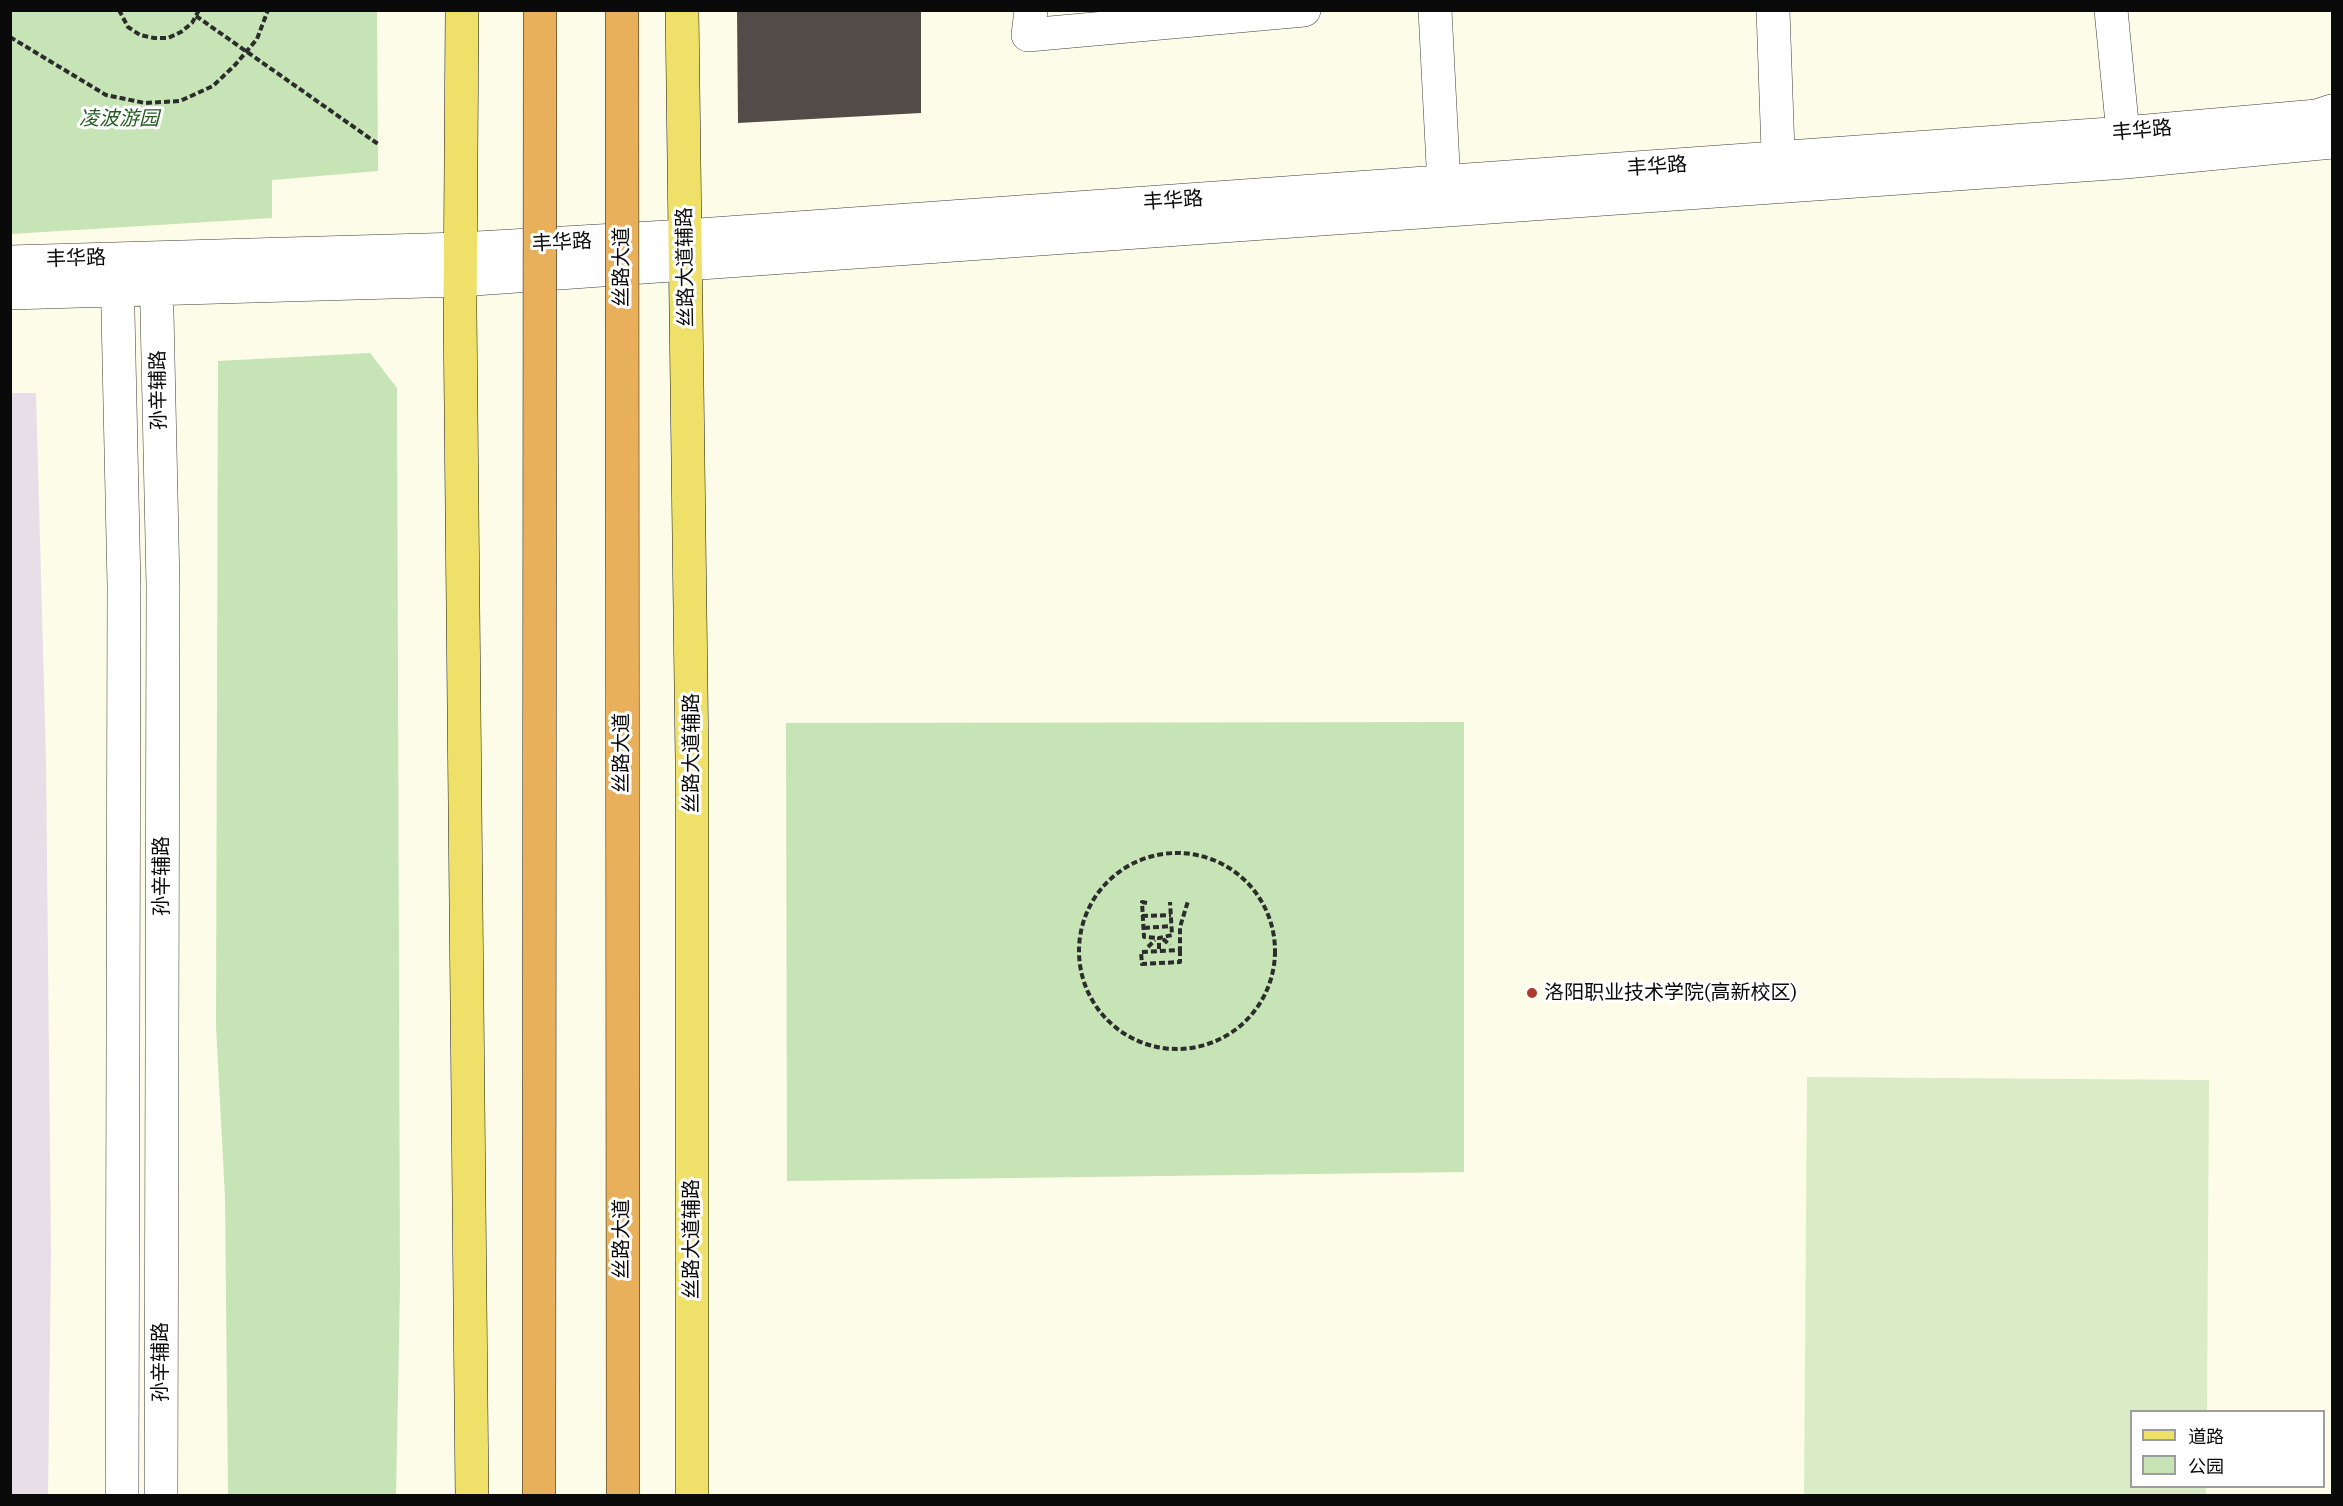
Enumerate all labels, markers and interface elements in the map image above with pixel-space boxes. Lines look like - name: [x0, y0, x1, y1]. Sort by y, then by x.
- park label: 凌波游园: [79, 107, 159, 131]
- street label: 丰华路: [2111, 116, 2173, 146]
- street label: 丰华路: [1626, 153, 1688, 181]
- street label: 丰华路: [1142, 187, 1204, 215]
- street label: 丝路大道辅路: [673, 207, 699, 327]
- street label: 丝路大道: [610, 227, 634, 307]
- street label: 丰华路: [531, 229, 593, 257]
- street label: 丰华路: [46, 246, 106, 272]
- street label: 孙辛辅路: [146, 350, 172, 430]
- street label: 丝路大道辅路: [680, 693, 704, 813]
- street label: 丝路大道: [610, 713, 634, 793]
- street label: 孙辛辅路: [150, 836, 174, 916]
- place label: 洛阳职业技术学院(高新校区): [1544, 981, 1797, 1005]
- marker: 洛阳职业技术学院(高新校区): [1525, 986, 1539, 1000]
- street label: 丝路大道辅路: [680, 1179, 704, 1299]
- street label: 丝路大道: [610, 1199, 634, 1279]
- street label: 孙辛辅路: [149, 1322, 173, 1402]
- legend: [2130, 1410, 2325, 1488]
- text: 道路: [2188, 1425, 2224, 1448]
- text: 公园: [2188, 1455, 2224, 1478]

